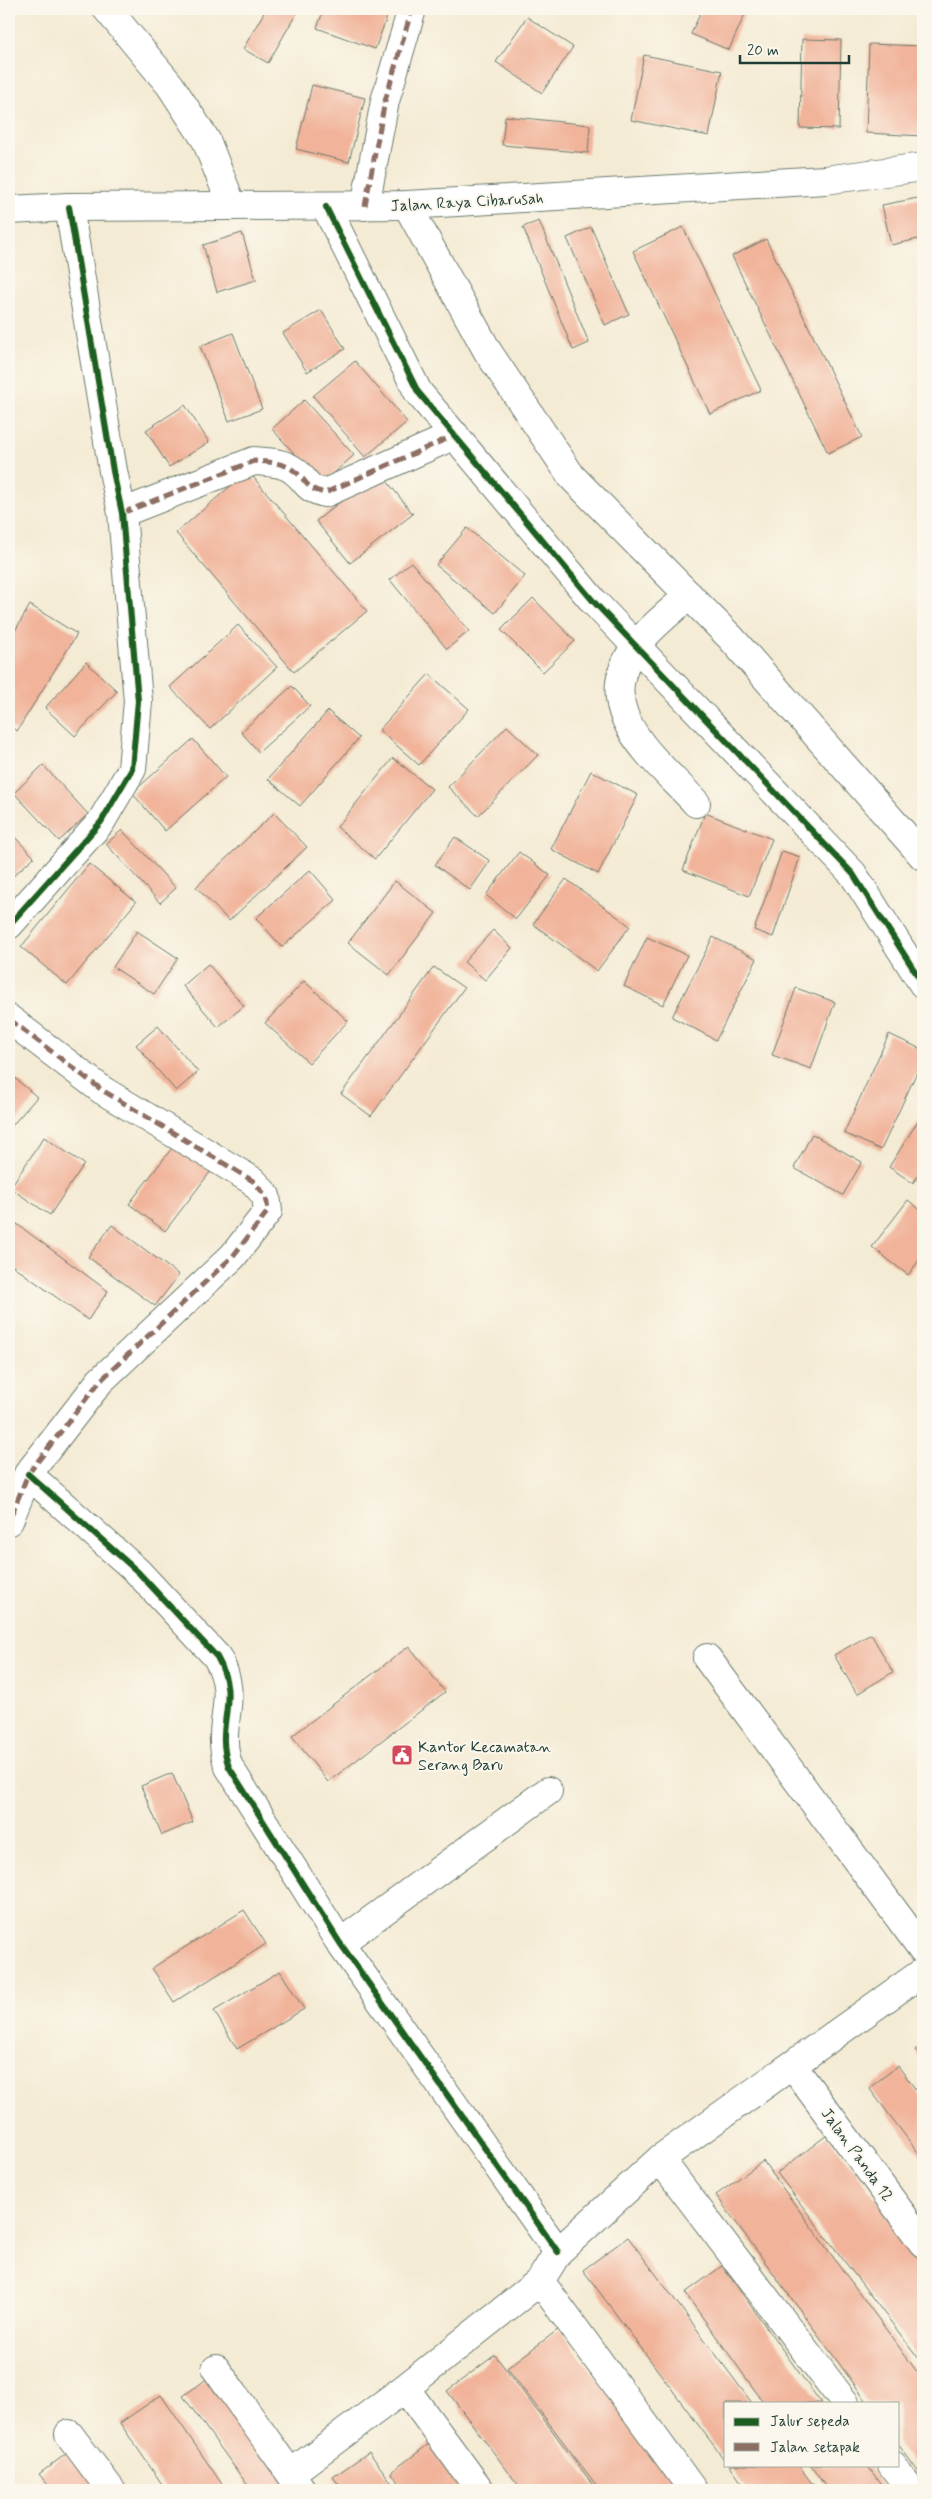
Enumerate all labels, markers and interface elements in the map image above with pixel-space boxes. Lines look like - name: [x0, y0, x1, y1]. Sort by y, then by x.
- scale bar: [740, 32, 848, 64]
- text: 20 m: [747, 41, 779, 61]
- street label: Jalan Raya Cibarusah: [390, 188, 544, 217]
- place label: Kantor Kecamatan Serang Baru: [418, 1737, 552, 1776]
- public building icon: Kantor Kecamatan Serang Baru: [390, 1743, 414, 1767]
- street label: Jalan Panda 12: [816, 2104, 898, 2206]
- legend: [724, 2402, 900, 2466]
- text: Jalur sepeda: [770, 2412, 850, 2432]
- text: Jalan setapak: [770, 2438, 860, 2458]

